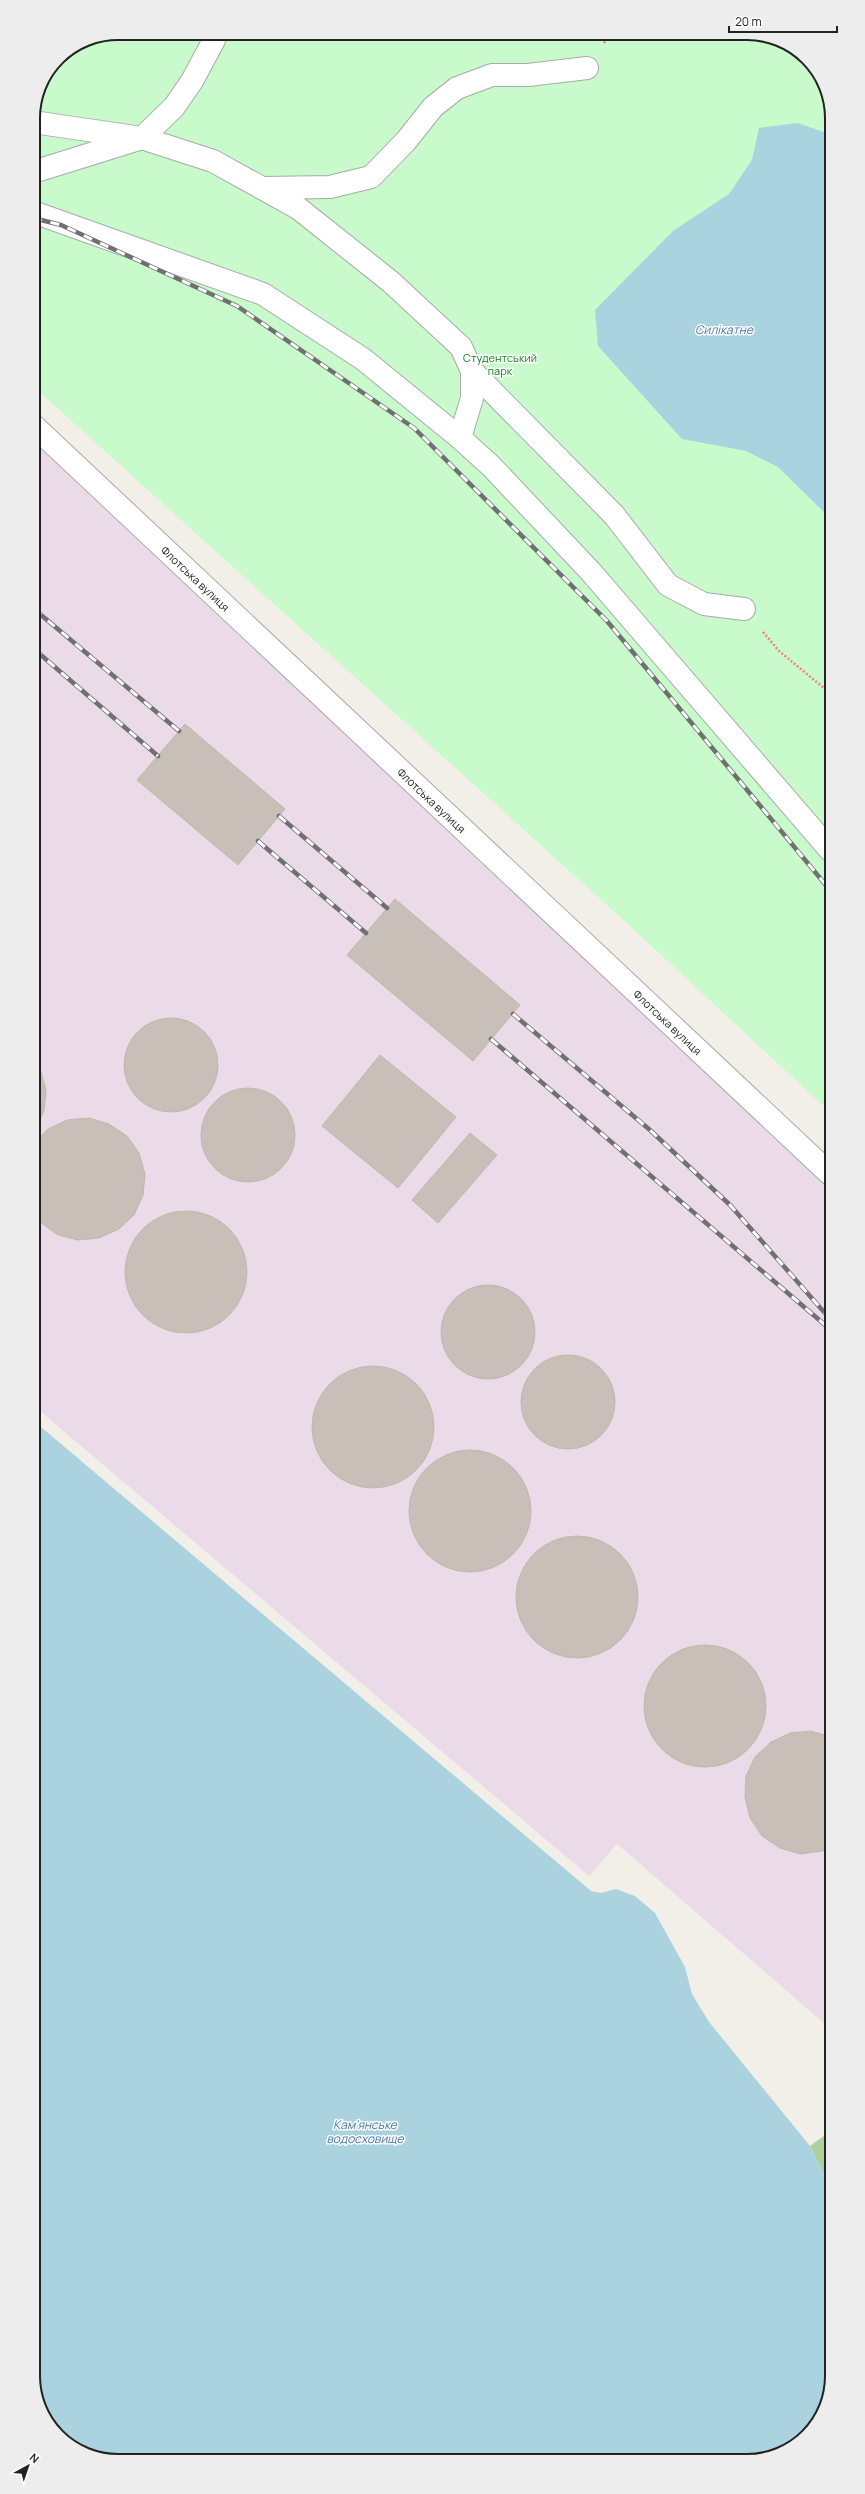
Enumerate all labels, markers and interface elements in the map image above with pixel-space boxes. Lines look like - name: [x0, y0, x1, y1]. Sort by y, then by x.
- scale bar: [729, 8, 837, 34]
- text: 20 m: [735, 13, 762, 30]
- water label: Силікатне: [695, 321, 754, 338]
- park label: Студентський парк: [463, 350, 537, 378]
- street label: Флотська вулиця: [158, 542, 233, 614]
- street label: Флотська вулиця: [394, 764, 469, 836]
- street label: Флотська вулиця: [631, 986, 705, 1058]
- water label: Кам'янське водосховище: [326, 2116, 405, 2147]
- north arrow: [8, 2446, 48, 2486]
- text: N: [27, 2450, 43, 2466]

